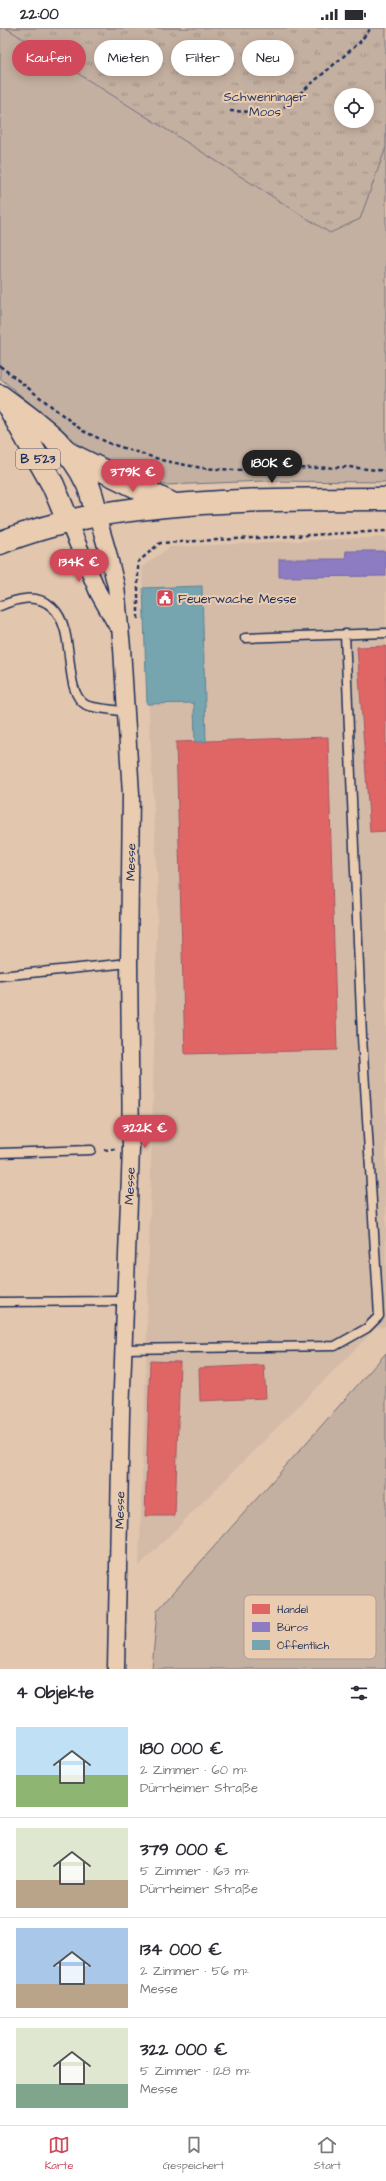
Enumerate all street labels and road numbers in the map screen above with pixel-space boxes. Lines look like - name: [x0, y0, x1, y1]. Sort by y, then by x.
- road number: B 523: [16, 449, 60, 469]
- street label: Messe: [122, 843, 140, 881]
- street label: Messe: [120, 1167, 140, 1205]
- street label: Messe: [111, 1491, 129, 1529]

